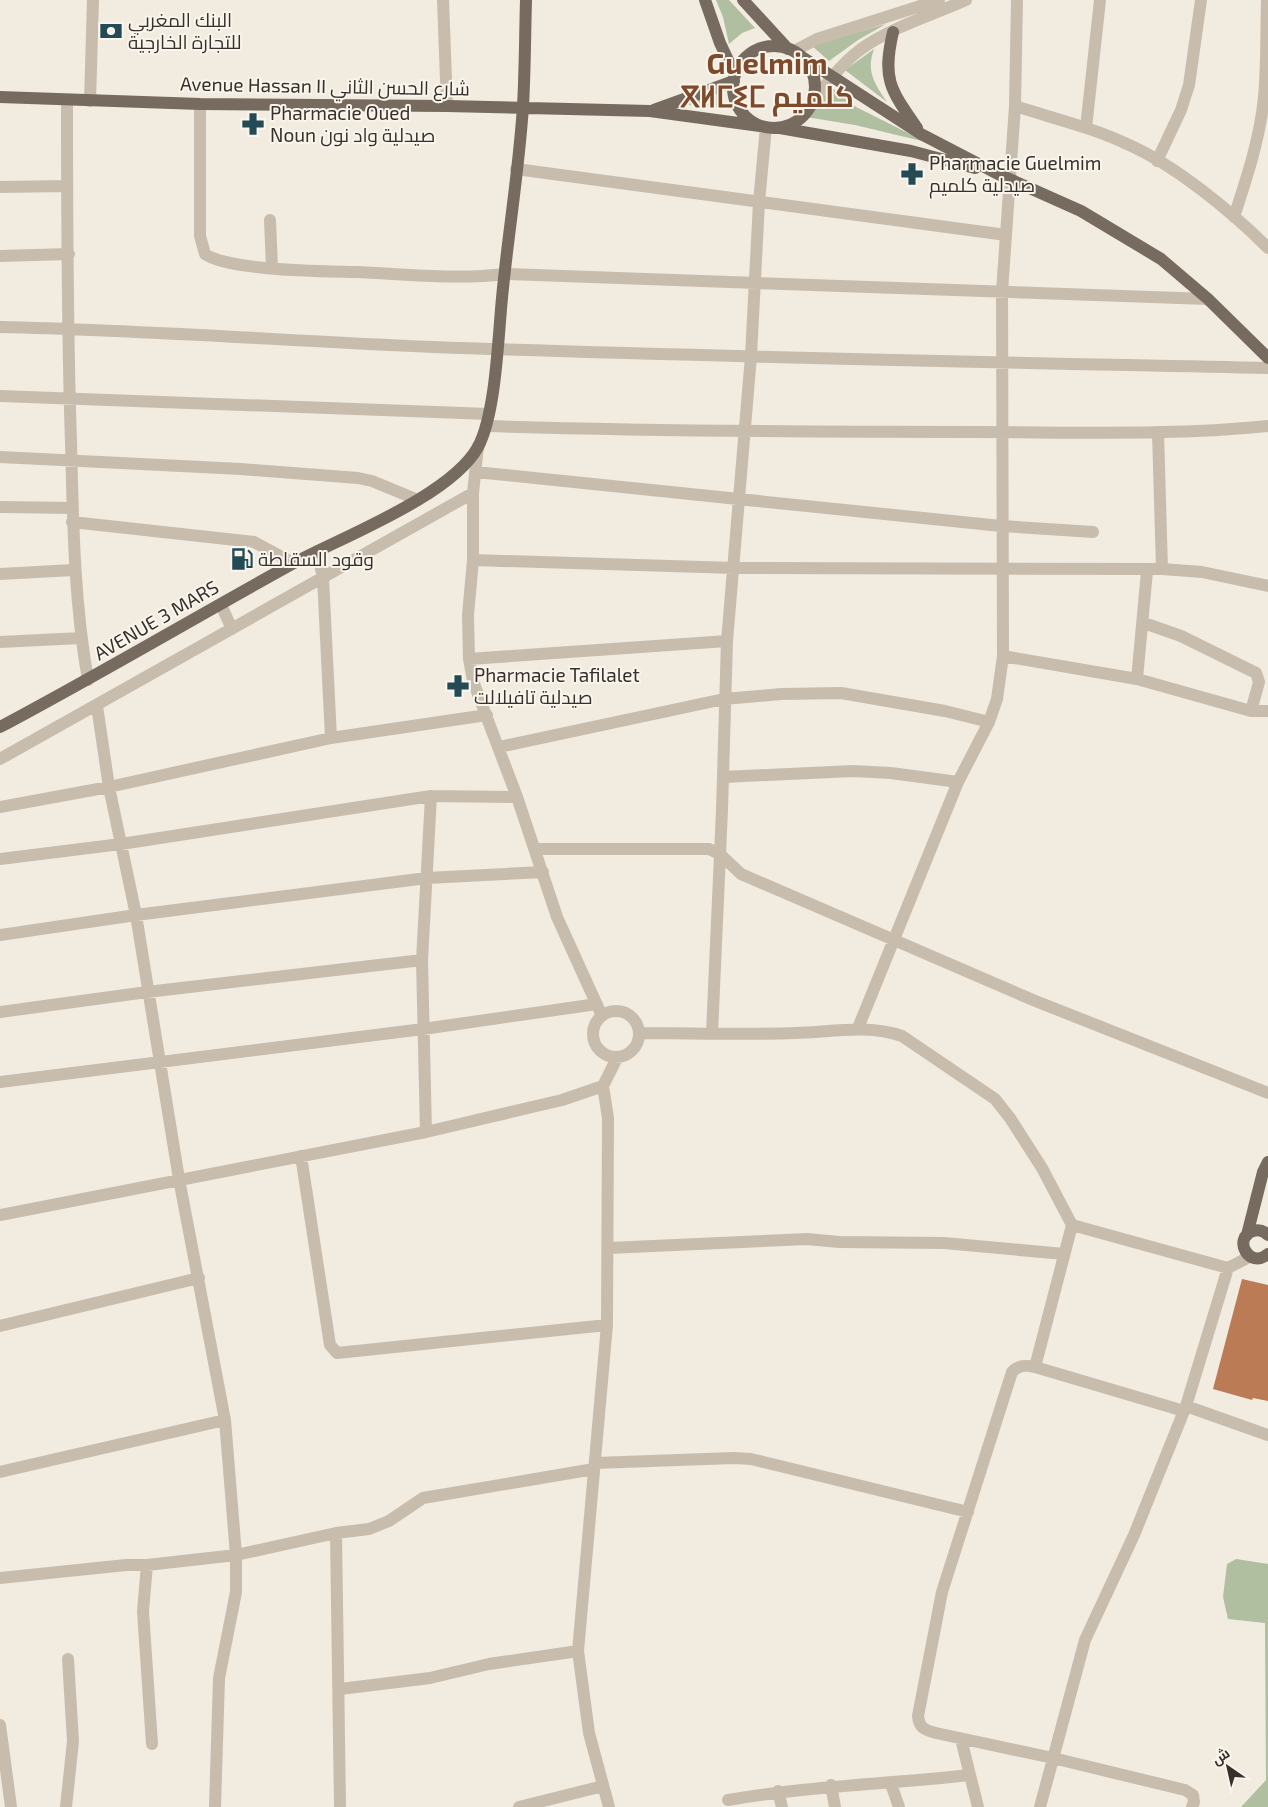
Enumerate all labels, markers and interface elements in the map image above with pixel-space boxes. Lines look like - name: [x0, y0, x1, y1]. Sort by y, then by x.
- place label: البنك المغربي للتجارة الخارجية: [128, 8, 242, 54]
- bank icon: البنك المغربي للتجارة الخارجية: [98, 18, 124, 44]
- district label: Guelmim ⴳⵍⵎⵉⵎ كلميم: [680, 45, 854, 117]
- street label: Avenue Hassan II شارع الحسن الثاني: [180, 71, 470, 104]
- place label: Pharmacie Oued Noun صيدلية واد نون: [270, 101, 435, 147]
- pharmacy icon: Pharmacie Oued Noun صيدلية واد نون: [240, 111, 266, 137]
- place label: Pharmacie Guelmim صيدلية كلميم: [929, 151, 1101, 199]
- pharmacy icon: Pharmacie Guelmim صيدلية كلميم: [899, 161, 925, 187]
- fuel station icon: وقود السقاطة: [229, 546, 255, 572]
- place label: وقود السقاطة: [258, 547, 374, 571]
- street label: AVENUE 3 MARS: [89, 575, 222, 665]
- place label: Pharmacie Tafilalet صيدلية تافيلالت: [474, 663, 640, 708]
- pharmacy icon: Pharmacie Tafilalet صيدلية تافيلالت: [445, 673, 471, 699]
- north arrow: [1203, 1742, 1253, 1792]
- text: ش: [1208, 1744, 1233, 1769]

